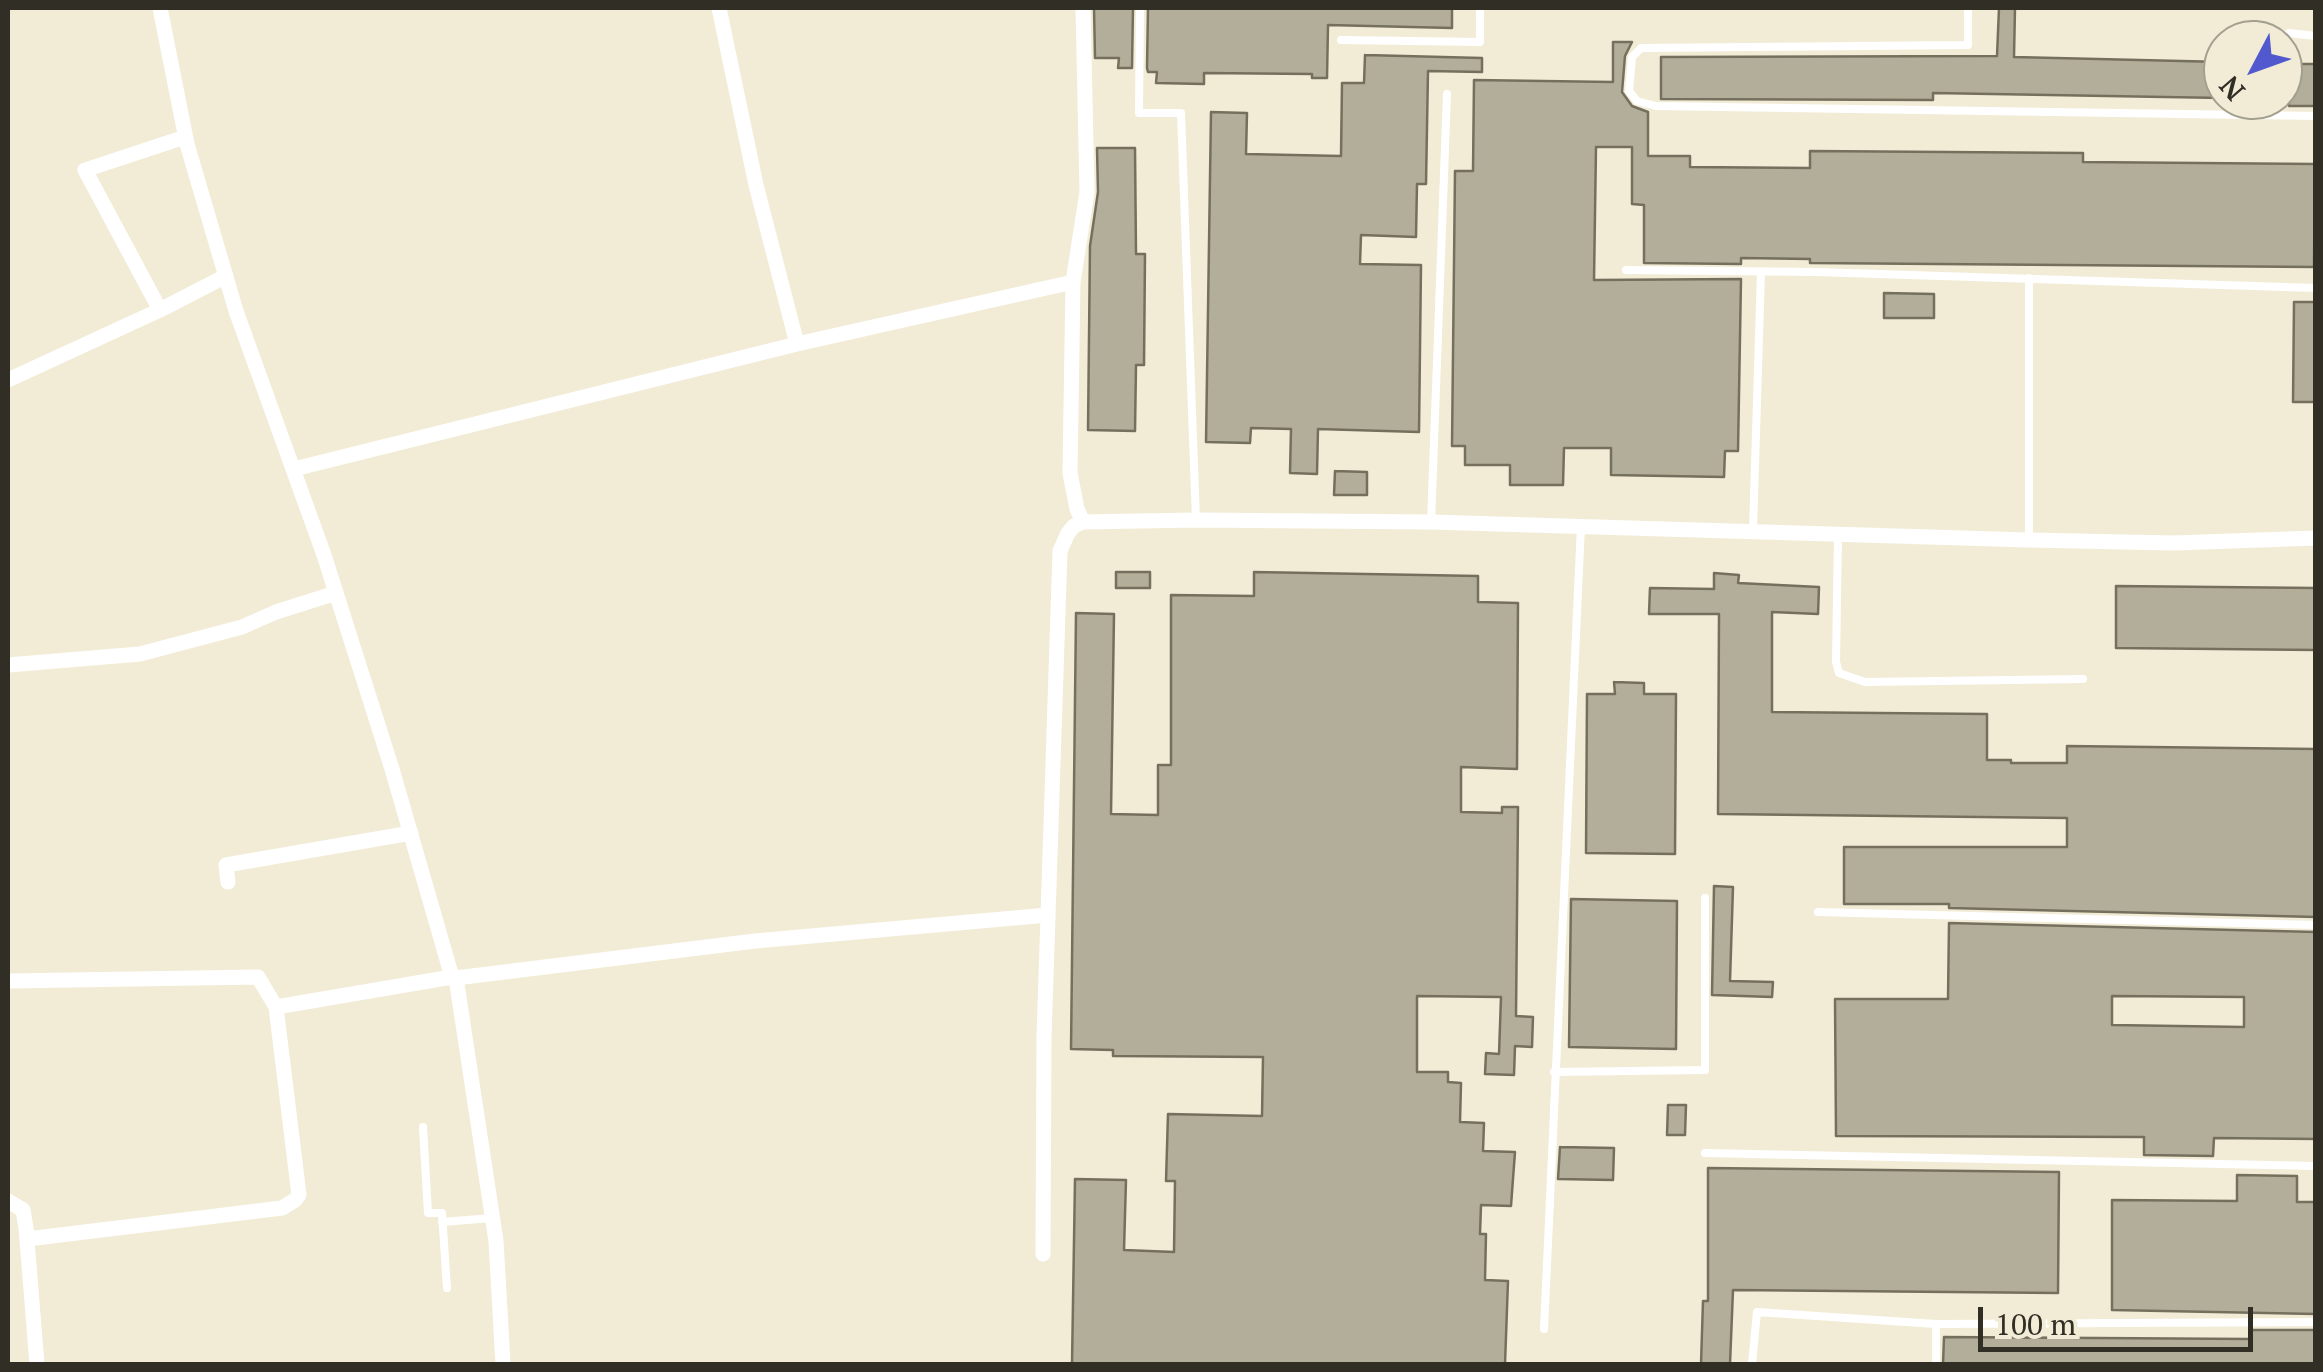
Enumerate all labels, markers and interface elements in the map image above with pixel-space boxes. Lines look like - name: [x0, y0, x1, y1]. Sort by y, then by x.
- north arrow: [2203, 20, 2303, 120]
- text: N: [2211, 69, 2252, 109]
- scale bar: [1983, 1287, 2258, 1349]
- text: 100 m: [1995, 1304, 2076, 1344]

